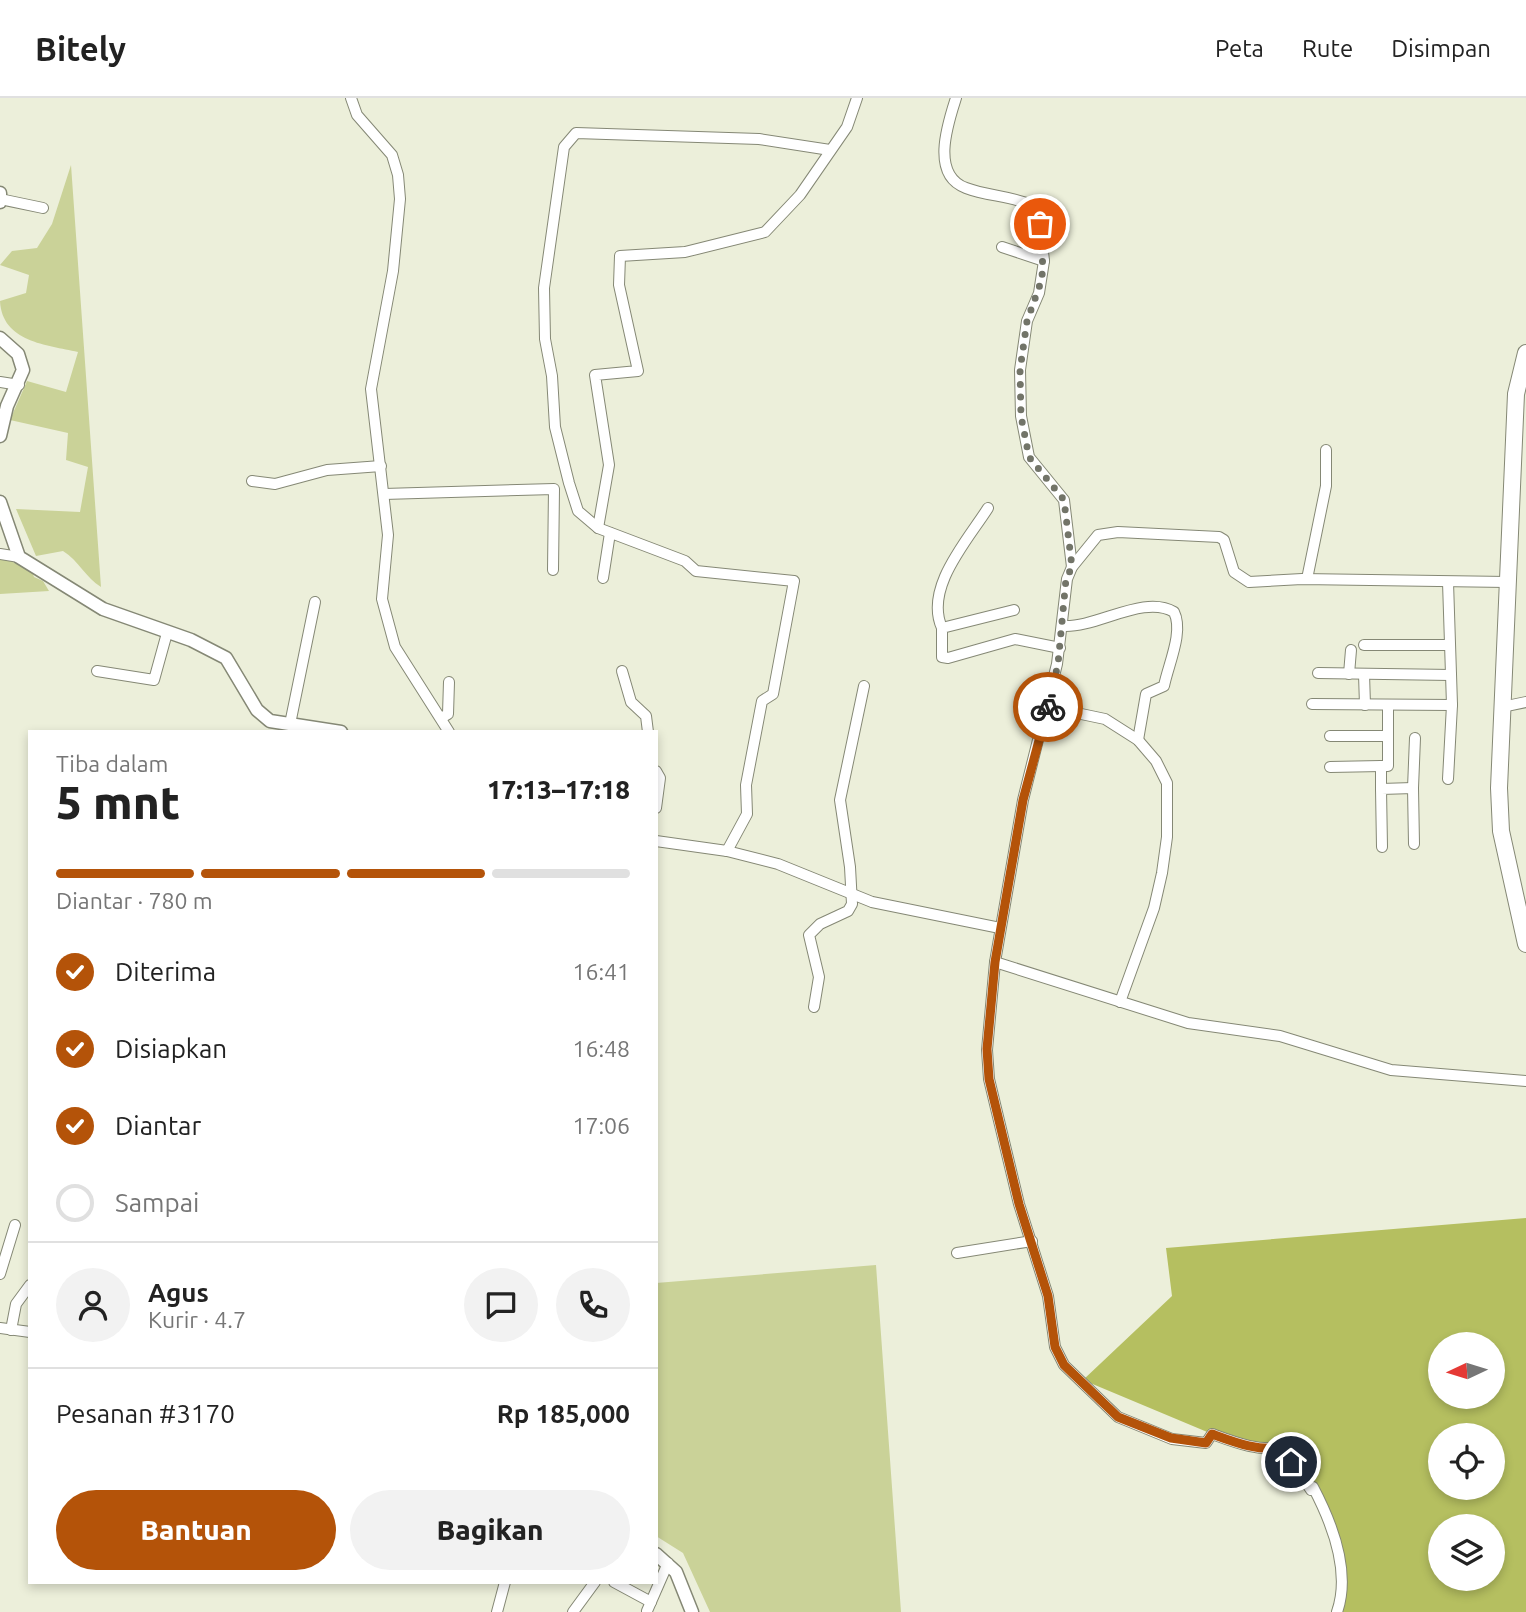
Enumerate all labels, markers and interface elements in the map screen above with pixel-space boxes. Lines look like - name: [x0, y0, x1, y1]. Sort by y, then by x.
- text: Bitely: [35, 30, 126, 67]
- text: Peta: [1215, 35, 1264, 62]
- text: Rute: [1302, 35, 1353, 62]
- text: Disimpan: [1391, 35, 1491, 62]
- pin: [1010, 194, 1070, 254]
- icon: bag: [1021, 205, 1059, 243]
- courier: [1013, 672, 1083, 742]
- icon: bike: [1029, 688, 1067, 726]
- text: Tiba dalam: [56, 751, 168, 776]
- text: 17:13–17:18: [487, 775, 630, 804]
- text: 5 mnt: [56, 776, 180, 828]
- text: Diantar · 780 m: [56, 888, 213, 913]
- icon: check: [56, 953, 94, 991]
- text: Diterima: [115, 957, 216, 986]
- text: 16:41: [572, 959, 630, 984]
- icon: check: [56, 1030, 94, 1068]
- text: Disiapkan: [115, 1034, 227, 1063]
- text: 16:48: [572, 1036, 630, 1061]
- icon: check: [56, 1107, 94, 1145]
- text: Diantar: [115, 1111, 201, 1140]
- text: 17:06: [572, 1113, 630, 1138]
- text: Sampai: [115, 1188, 199, 1217]
- button: person: [56, 1268, 130, 1342]
- button: chat: [464, 1268, 538, 1342]
- button: phone: [556, 1268, 630, 1342]
- text: Agus: [148, 1278, 209, 1307]
- text: Kurir · 4.7: [148, 1307, 246, 1332]
- north arrow: [1428, 1332, 1505, 1409]
- map controls: [1428, 1332, 1505, 1591]
- text: Pesanan #3170: [56, 1399, 235, 1428]
- text: Rp 185,000: [497, 1399, 630, 1428]
- button: locate: [1428, 1423, 1505, 1500]
- pin: [1261, 1432, 1321, 1492]
- icon: home: [1272, 1443, 1310, 1481]
- button: Bantuan: [56, 1490, 336, 1570]
- button: Bagikan: [350, 1490, 630, 1570]
- button: layers: [1428, 1514, 1505, 1591]

